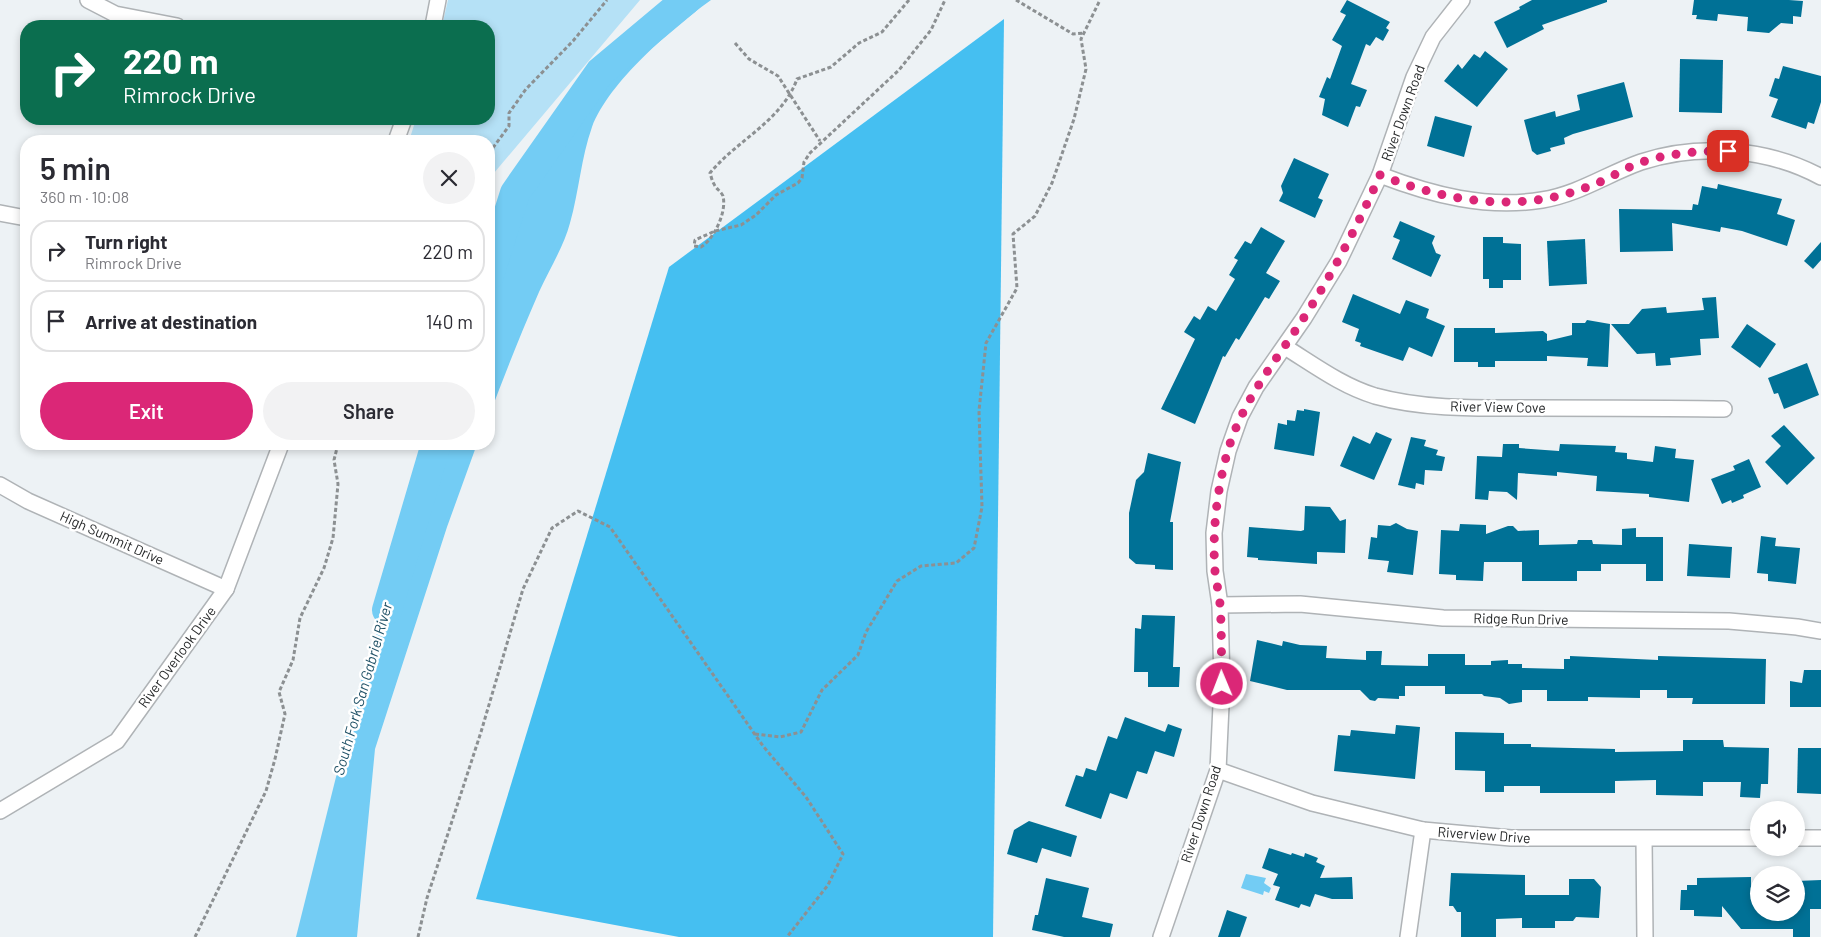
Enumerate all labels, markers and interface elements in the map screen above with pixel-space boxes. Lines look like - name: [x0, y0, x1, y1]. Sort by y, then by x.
- text: 220 m: [123, 39, 218, 81]
- icon: right: [40, 40, 105, 105]
- street label: River Down Road: [1377, 62, 1428, 163]
- text: Rimrock Drive: [123, 81, 256, 107]
- pin: [1707, 130, 1749, 172]
- icon: arrive: [1714, 137, 1742, 165]
- text: 5 min: [40, 150, 111, 186]
- button: close: [423, 152, 475, 204]
- text: 360 m · 10:08: [40, 187, 129, 206]
- text: Turn right: [85, 230, 167, 253]
- icon: right: [42, 237, 70, 265]
- text: 220 m: [422, 240, 473, 263]
- text: Rimrock Drive: [85, 253, 182, 272]
- icon: arrive: [42, 307, 70, 335]
- text: Arrive at destination: [85, 310, 257, 333]
- text: 140 m: [426, 310, 473, 333]
- button: Exit: [40, 382, 253, 440]
- button: Share: [263, 382, 475, 440]
- street label: River View Cove: [1450, 397, 1546, 416]
- street label: High Summit Drive: [58, 507, 167, 568]
- water label: South Fork San Gabriel River: [329, 600, 395, 777]
- street label: River Overlook Drive: [134, 603, 219, 711]
- street label: Ridge Run Drive: [1473, 609, 1569, 628]
- position arrow: [1195, 657, 1247, 709]
- street label: River Down Road: [1177, 763, 1224, 865]
- map controls: [1750, 801, 1805, 921]
- button: sound: [1750, 801, 1805, 856]
- street label: Riverview Drive: [1437, 823, 1531, 846]
- button: layers: [1750, 866, 1805, 921]

